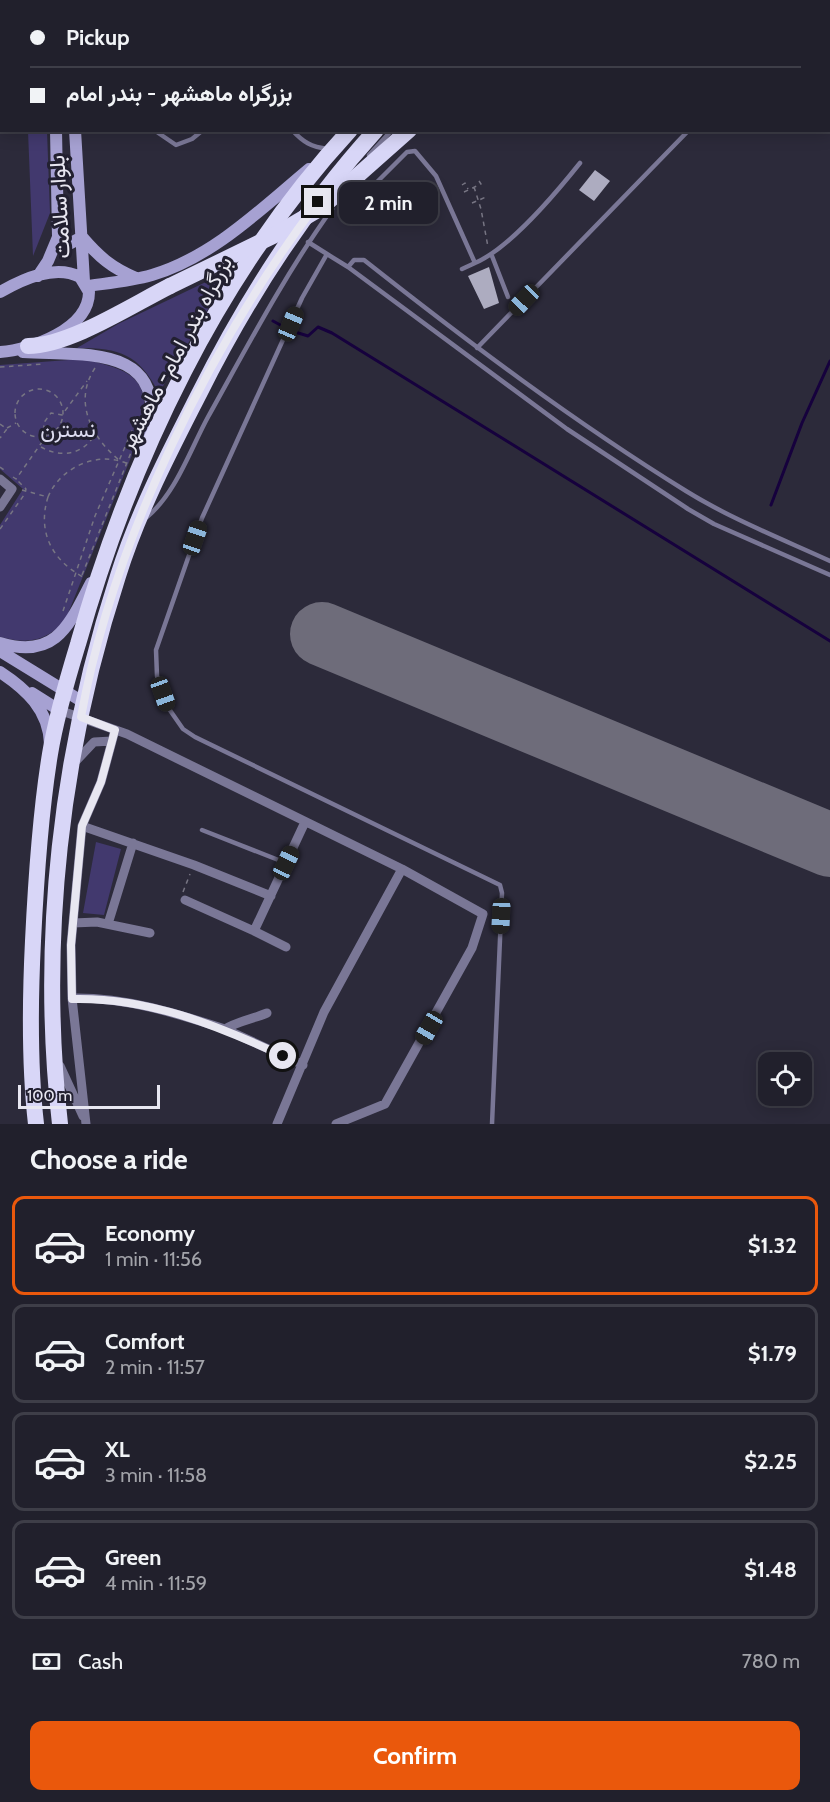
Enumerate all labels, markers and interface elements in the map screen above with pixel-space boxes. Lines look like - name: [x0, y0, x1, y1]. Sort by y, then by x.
- text: Pickup: [66, 24, 130, 51]
- text: بزرگراه ماهشهر - بندر امام: [66, 80, 293, 107]
- street label: بلوار سلامت: [43, 155, 76, 259]
- callout: 2 min: [339, 181, 438, 223]
- route end: [304, 188, 331, 215]
- text: 2 min: [364, 191, 413, 215]
- street label: بزرگراه بندر امام- ماهشهر: [112, 252, 239, 456]
- car: [505, 281, 543, 319]
- car: [276, 304, 306, 344]
- park label: نسترن: [40, 416, 96, 443]
- car: [181, 518, 209, 558]
- car: [148, 674, 178, 714]
- car: [270, 843, 302, 883]
- car: [491, 898, 511, 934]
- car: [412, 1008, 446, 1048]
- route start: [269, 1042, 296, 1069]
- map controls: [758, 1052, 812, 1106]
- button: locate: [758, 1052, 812, 1106]
- scale bar: [18, 1082, 160, 1110]
- text: 100 m: [27, 1086, 72, 1105]
- text: Choose a ride: [30, 1143, 188, 1176]
- icon: car: [33, 1219, 87, 1273]
- text: Economy: [105, 1220, 195, 1247]
- text: $1.32: [748, 1232, 797, 1259]
- text: 1 min · 11:56: [105, 1247, 202, 1271]
- icon: car: [33, 1327, 87, 1381]
- text: Comfort: [105, 1328, 184, 1355]
- text: $1.79: [748, 1340, 797, 1367]
- text: 2 min · 11:57: [105, 1355, 205, 1379]
- icon: car: [33, 1435, 87, 1489]
- text: XL: [105, 1436, 130, 1463]
- text: $2.25: [744, 1448, 797, 1475]
- text: 3 min · 11:58: [105, 1463, 207, 1487]
- icon: car: [33, 1543, 87, 1597]
- text: Green: [105, 1544, 161, 1571]
- text: $1.48: [744, 1556, 797, 1583]
- text: 4 min · 11:59: [105, 1571, 207, 1595]
- icon: cash: [30, 1645, 63, 1678]
- text: Cash: [78, 1648, 123, 1675]
- text: 780 m: [742, 1649, 800, 1673]
- button: Confirm: [30, 1721, 800, 1790]

